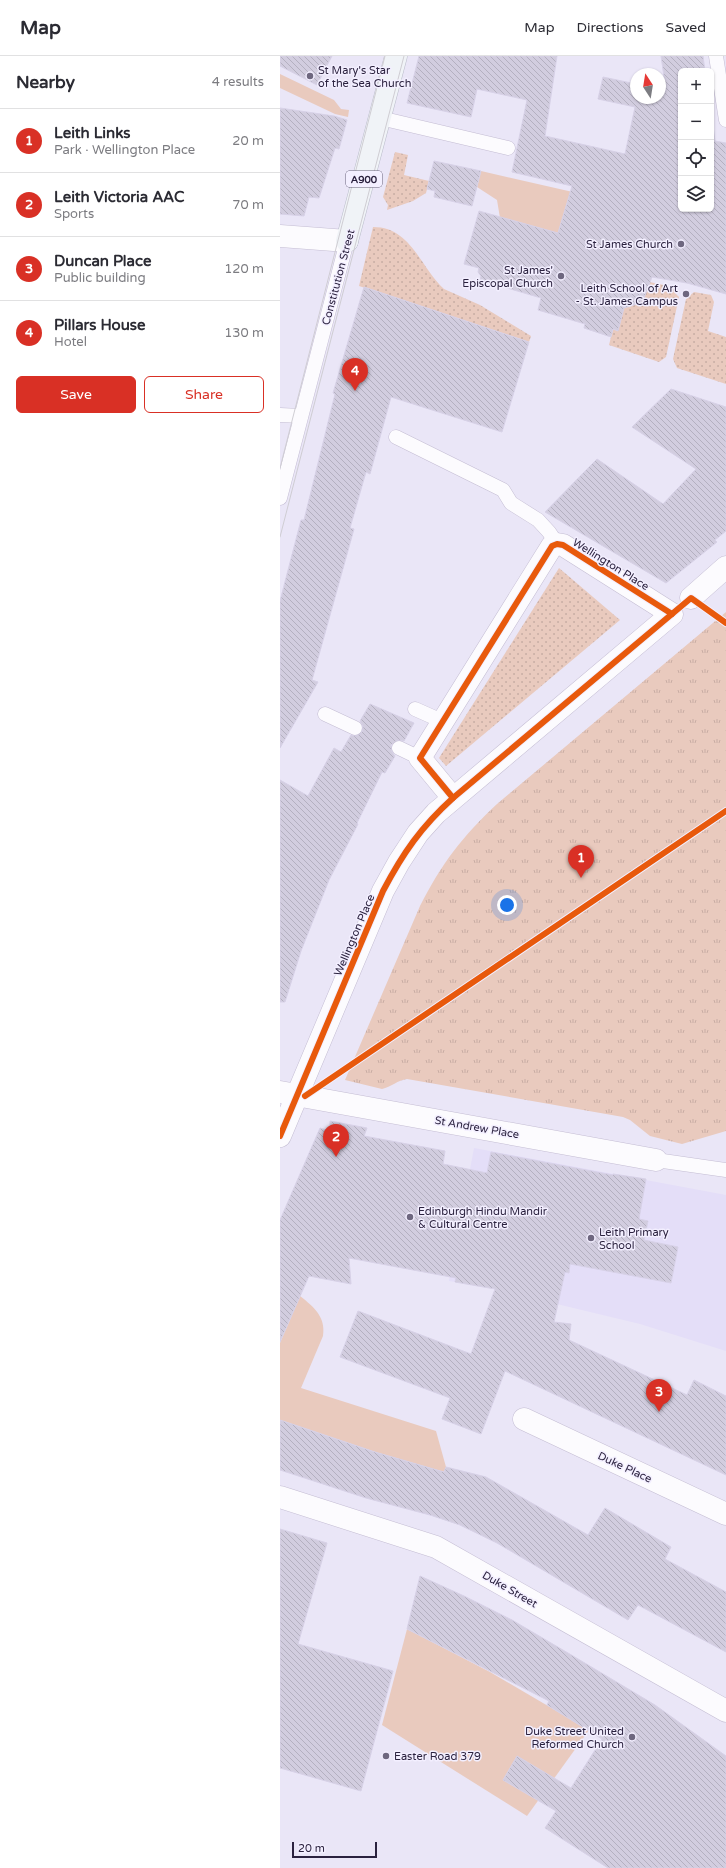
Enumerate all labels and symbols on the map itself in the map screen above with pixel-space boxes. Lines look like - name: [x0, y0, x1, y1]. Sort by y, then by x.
- place label: St Mary's Star of the Sea Church: [318, 64, 411, 90]
- north arrow: [630, 68, 666, 104]
- marker: St Mary's Star of the Sea Church: [305, 71, 315, 81]
- road number: A900: [346, 171, 382, 187]
- street label: Constitution Street: [319, 228, 358, 326]
- place label: St James Church: [586, 238, 673, 251]
- marker: St James Church: [676, 239, 686, 249]
- place label: St James' Episcopal Church: [462, 264, 553, 290]
- marker: St James' Episcopal Church: [556, 271, 566, 281]
- place label: Leith School of Art - St. James Campus: [576, 282, 678, 308]
- marker: Leith School of Art - St. James Campus: [681, 289, 691, 299]
- pin: 4: [342, 358, 368, 391]
- street label: Wellington Place: [570, 536, 651, 593]
- pin: 1: [568, 845, 594, 878]
- street label: Wellington Place: [331, 892, 378, 978]
- your location: [497, 895, 517, 915]
- street label: St Andrew Place: [434, 1114, 520, 1141]
- pin: 2: [323, 1124, 349, 1157]
- place label: Edinburgh Hindu Mandir & Cultural Centre: [418, 1205, 548, 1231]
- marker: Edinburgh Hindu Mandir & Cultural Centre: [405, 1212, 415, 1222]
- place label: Leith Primary School: [599, 1226, 669, 1252]
- marker: Leith Primary School: [586, 1233, 596, 1243]
- pin: 3: [646, 1379, 672, 1412]
- street label: Duke Place: [596, 1449, 654, 1486]
- street label: Duke Street: [480, 1568, 540, 1610]
- place label: Duke Street United Reformed Church: [525, 1725, 624, 1751]
- marker: Duke Street United Reformed Church: [627, 1732, 637, 1742]
- place label: Easter Road 379: [394, 1750, 481, 1763]
- marker: Easter Road 379: [381, 1751, 391, 1761]
- scale bar: [292, 1840, 377, 1859]

